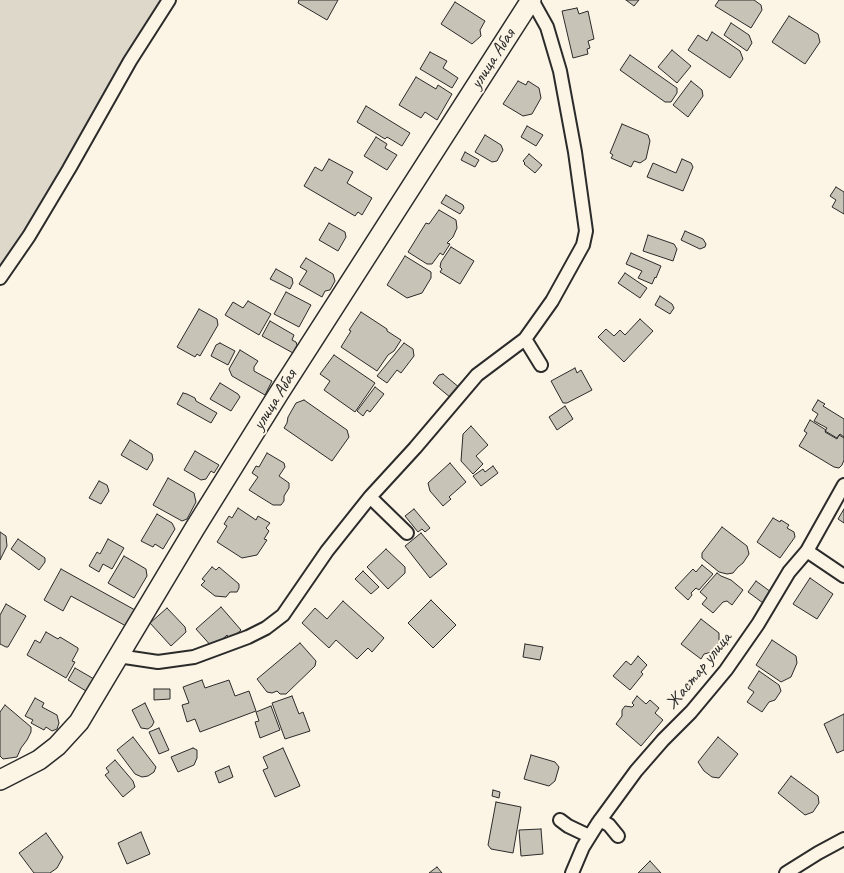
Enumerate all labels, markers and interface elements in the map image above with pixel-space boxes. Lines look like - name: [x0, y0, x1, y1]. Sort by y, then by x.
- street label: улица Абая: [466, 25, 520, 93]
- street label: улица Абая: [248, 366, 302, 434]
- street label: Жастар улица: [661, 628, 737, 714]

